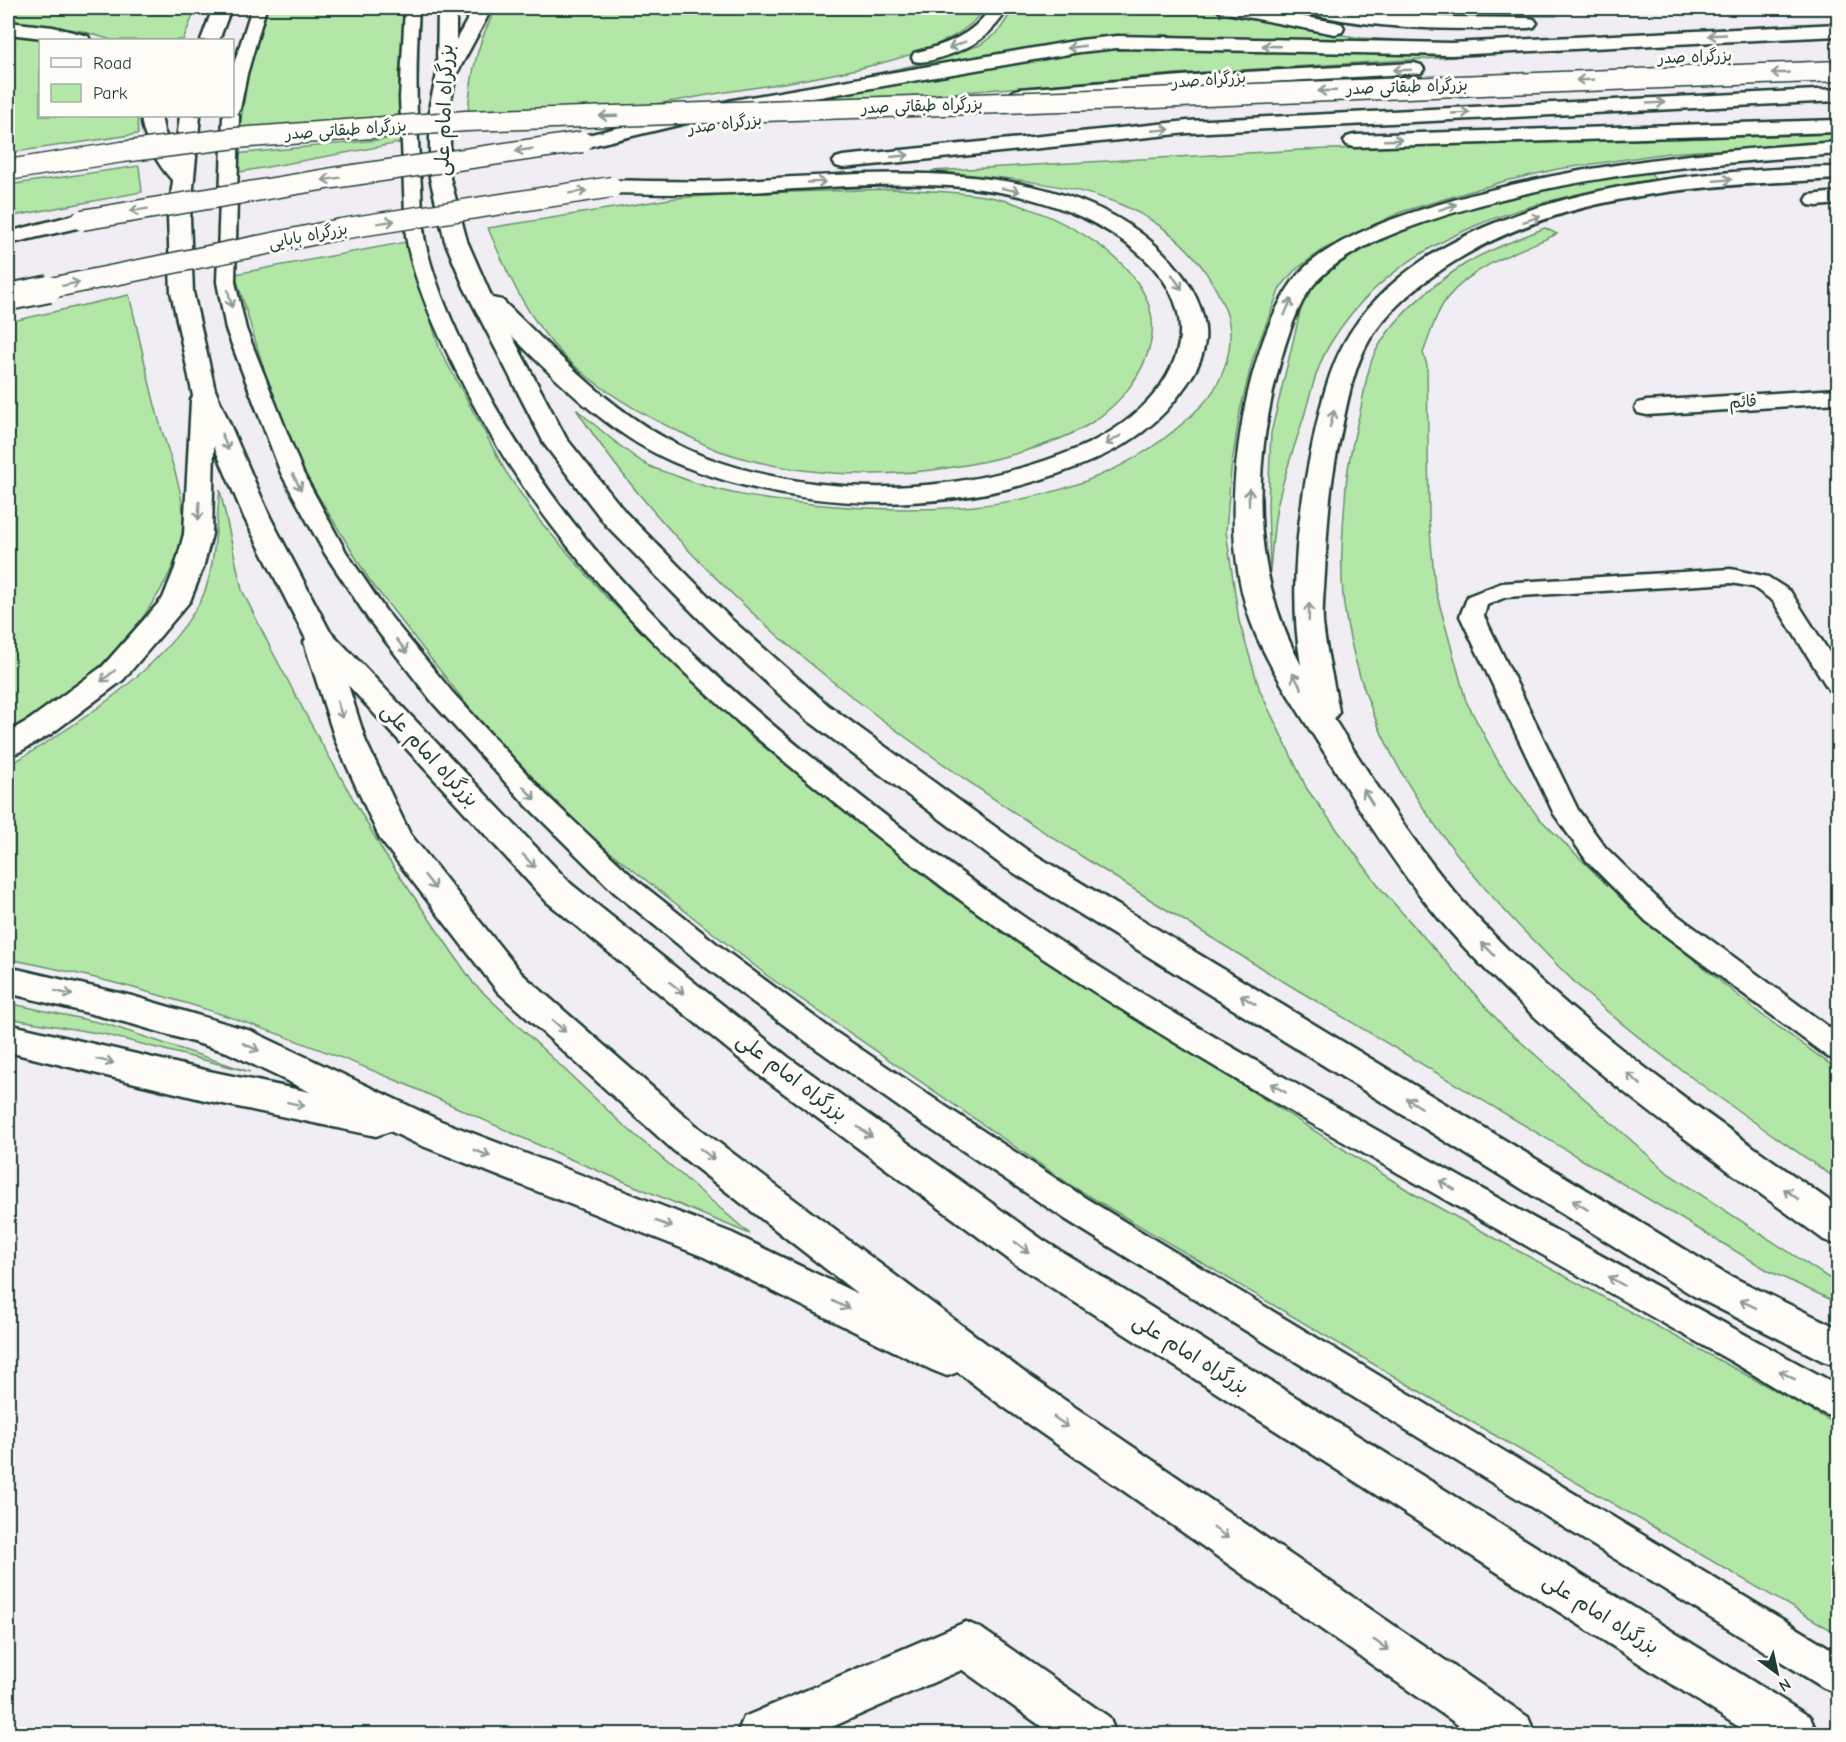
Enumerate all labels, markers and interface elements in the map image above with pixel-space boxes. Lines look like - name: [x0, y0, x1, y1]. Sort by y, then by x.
- one-way arrow: [1708, 30, 1728, 41]
- legend: [39, 39, 234, 117]
- one-way arrow: [949, 40, 967, 51]
- one-way arrow: [1261, 40, 1281, 51]
- one-way arrow: [1067, 41, 1086, 52]
- street label: بزرگراه امام علی: [430, 44, 461, 177]
- street label: بزرگراه صدر: [1656, 46, 1732, 67]
- text: Road: [93, 53, 132, 74]
- one-way arrow: [1393, 64, 1413, 75]
- street label: بزرگراه صدر: [1169, 67, 1247, 92]
- one-way arrow: [1771, 67, 1791, 79]
- street label: بزرگراه طبقاتی صدر: [1344, 75, 1468, 99]
- one-way arrow: [1576, 75, 1596, 86]
- text: Park: [93, 83, 128, 104]
- one-way arrow: [1318, 85, 1338, 96]
- street label: بزرگراه طبقاتی صدر: [859, 94, 983, 118]
- one-way arrow: [1645, 97, 1665, 108]
- one-way arrow: [1451, 107, 1470, 118]
- one-way arrow: [598, 110, 618, 121]
- street label: بزرگراه صدر: [685, 110, 763, 138]
- street label: بزرگراه طبقاتی صدر: [283, 116, 407, 144]
- one-way arrow: [1151, 124, 1171, 135]
- one-way arrow: [1382, 134, 1402, 145]
- one-way arrow: [515, 145, 535, 156]
- one-way arrow: [889, 150, 909, 161]
- one-way arrow: [322, 173, 342, 184]
- one-way arrow: [1712, 174, 1732, 185]
- one-way arrow: [807, 176, 827, 187]
- one-way arrow: [1001, 184, 1021, 195]
- one-way arrow: [568, 186, 588, 197]
- one-way arrow: [1438, 201, 1457, 212]
- one-way arrow: [130, 205, 149, 216]
- one-way arrow: [1522, 212, 1541, 223]
- one-way arrow: [375, 216, 395, 227]
- street label: بزرگراه بابایی: [267, 219, 349, 253]
- one-way arrow: [1171, 273, 1183, 290]
- one-way arrow: [61, 278, 80, 290]
- one-way arrow: [225, 289, 236, 309]
- one-way arrow: [1283, 298, 1294, 317]
- street label: قائم: [1728, 392, 1758, 415]
- one-way arrow: [1327, 410, 1339, 429]
- one-way arrow: [220, 433, 231, 451]
- one-way arrow: [1105, 434, 1122, 446]
- one-way arrow: [291, 473, 303, 490]
- one-way arrow: [1243, 487, 1255, 507]
- one-way arrow: [193, 501, 204, 520]
- one-way arrow: [1304, 602, 1315, 622]
- one-way arrow: [395, 638, 408, 654]
- one-way arrow: [101, 669, 116, 683]
- one-way arrow: [1291, 673, 1303, 690]
- street label: بزرگراه امام علی: [374, 699, 484, 813]
- one-way arrow: [336, 700, 347, 719]
- one-way arrow: [522, 786, 536, 801]
- one-way arrow: [1361, 789, 1373, 806]
- one-way arrow: [522, 853, 536, 868]
- one-way arrow: [423, 874, 436, 890]
- one-way arrow: [1481, 942, 1496, 957]
- one-way arrow: [669, 981, 685, 994]
- one-way arrow: [55, 988, 74, 1000]
- one-way arrow: [1240, 994, 1257, 1006]
- one-way arrow: [551, 1019, 567, 1033]
- street label: بزرگراه امام علی: [730, 1028, 852, 1128]
- one-way arrow: [242, 1042, 260, 1054]
- one-way arrow: [96, 1056, 115, 1068]
- one-way arrow: [1626, 1073, 1642, 1086]
- one-way arrow: [1270, 1081, 1287, 1093]
- one-way arrow: [1406, 1096, 1423, 1108]
- one-way arrow: [285, 1099, 305, 1110]
- one-way arrow: [856, 1126, 872, 1138]
- one-way arrow: [698, 1148, 714, 1161]
- one-way arrow: [472, 1149, 491, 1160]
- one-way arrow: [1439, 1179, 1456, 1191]
- one-way arrow: [1784, 1188, 1800, 1200]
- one-way arrow: [1572, 1199, 1589, 1211]
- one-way arrow: [654, 1219, 673, 1230]
- one-way arrow: [1014, 1240, 1030, 1253]
- one-way arrow: [1608, 1275, 1625, 1287]
- one-way arrow: [1740, 1297, 1758, 1309]
- one-way arrow: [832, 1300, 850, 1311]
- street label: بزرگراه امام علی: [1127, 1309, 1253, 1401]
- one-way arrow: [1779, 1369, 1796, 1381]
- one-way arrow: [1052, 1416, 1068, 1428]
- one-way arrow: [1212, 1527, 1229, 1539]
- street label: بزرگراه امام علی: [1537, 1569, 1663, 1661]
- one-way arrow: [1372, 1639, 1389, 1651]
- north arrow: [1747, 1643, 1807, 1703]
- text: N: [1775, 1674, 1794, 1695]

